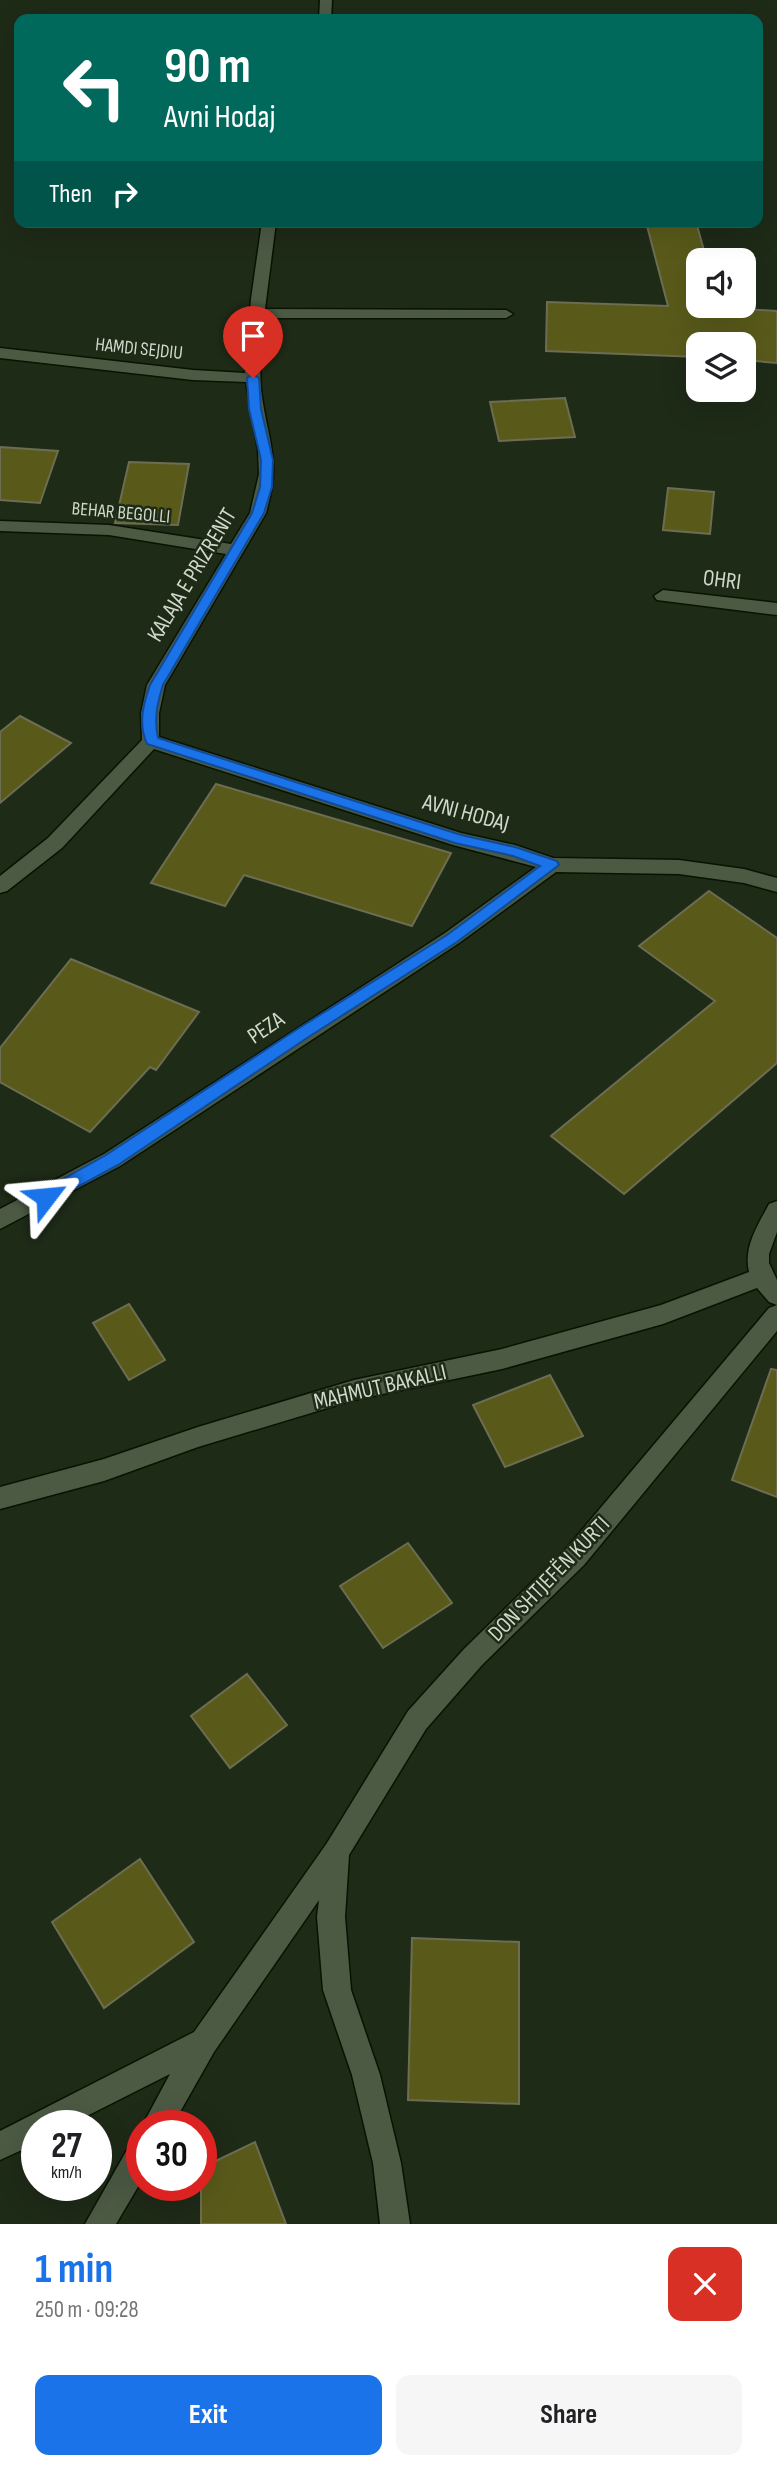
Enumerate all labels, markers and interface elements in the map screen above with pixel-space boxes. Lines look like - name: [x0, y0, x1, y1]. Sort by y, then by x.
- text: 90 m: [164, 38, 251, 97]
- icon: left: [49, 42, 140, 133]
- text: Avni Hodaj: [164, 98, 275, 137]
- icon: right: [106, 175, 144, 213]
- text: Then: [49, 179, 92, 210]
- map controls: [686, 248, 756, 402]
- button: sound: [686, 248, 756, 318]
- pin: [223, 306, 283, 378]
- icon: arrive: [234, 317, 272, 355]
- button: layers: [686, 332, 756, 402]
- street label: HAMDI SEJDIU: [94, 333, 184, 365]
- street label: BEHAR BEGOLLI: [71, 497, 171, 529]
- street label: KALAJA E PRIZRENIT: [141, 503, 243, 647]
- street label: OHRI: [701, 564, 743, 596]
- street label: AVNI HODAJ: [419, 788, 512, 838]
- street label: PEZA: [242, 1006, 290, 1050]
- position arrow: [9, 1160, 83, 1234]
- street label: MAHMUT BAKALLI: [311, 1358, 449, 1416]
- street label: DON SHTJEFËN KURTI: [482, 1511, 616, 1647]
- speed limit sign: 30: [126, 2110, 217, 2201]
- text: 27: [51, 2125, 82, 2168]
- text: km/h: [51, 2162, 82, 2183]
- text: 1 min: [35, 2244, 113, 2295]
- button: close: [668, 2247, 742, 2321]
- text: 250 m · 09:28: [35, 2296, 139, 2324]
- button: Exit: [35, 2375, 382, 2455]
- button: Share: [396, 2375, 742, 2455]

